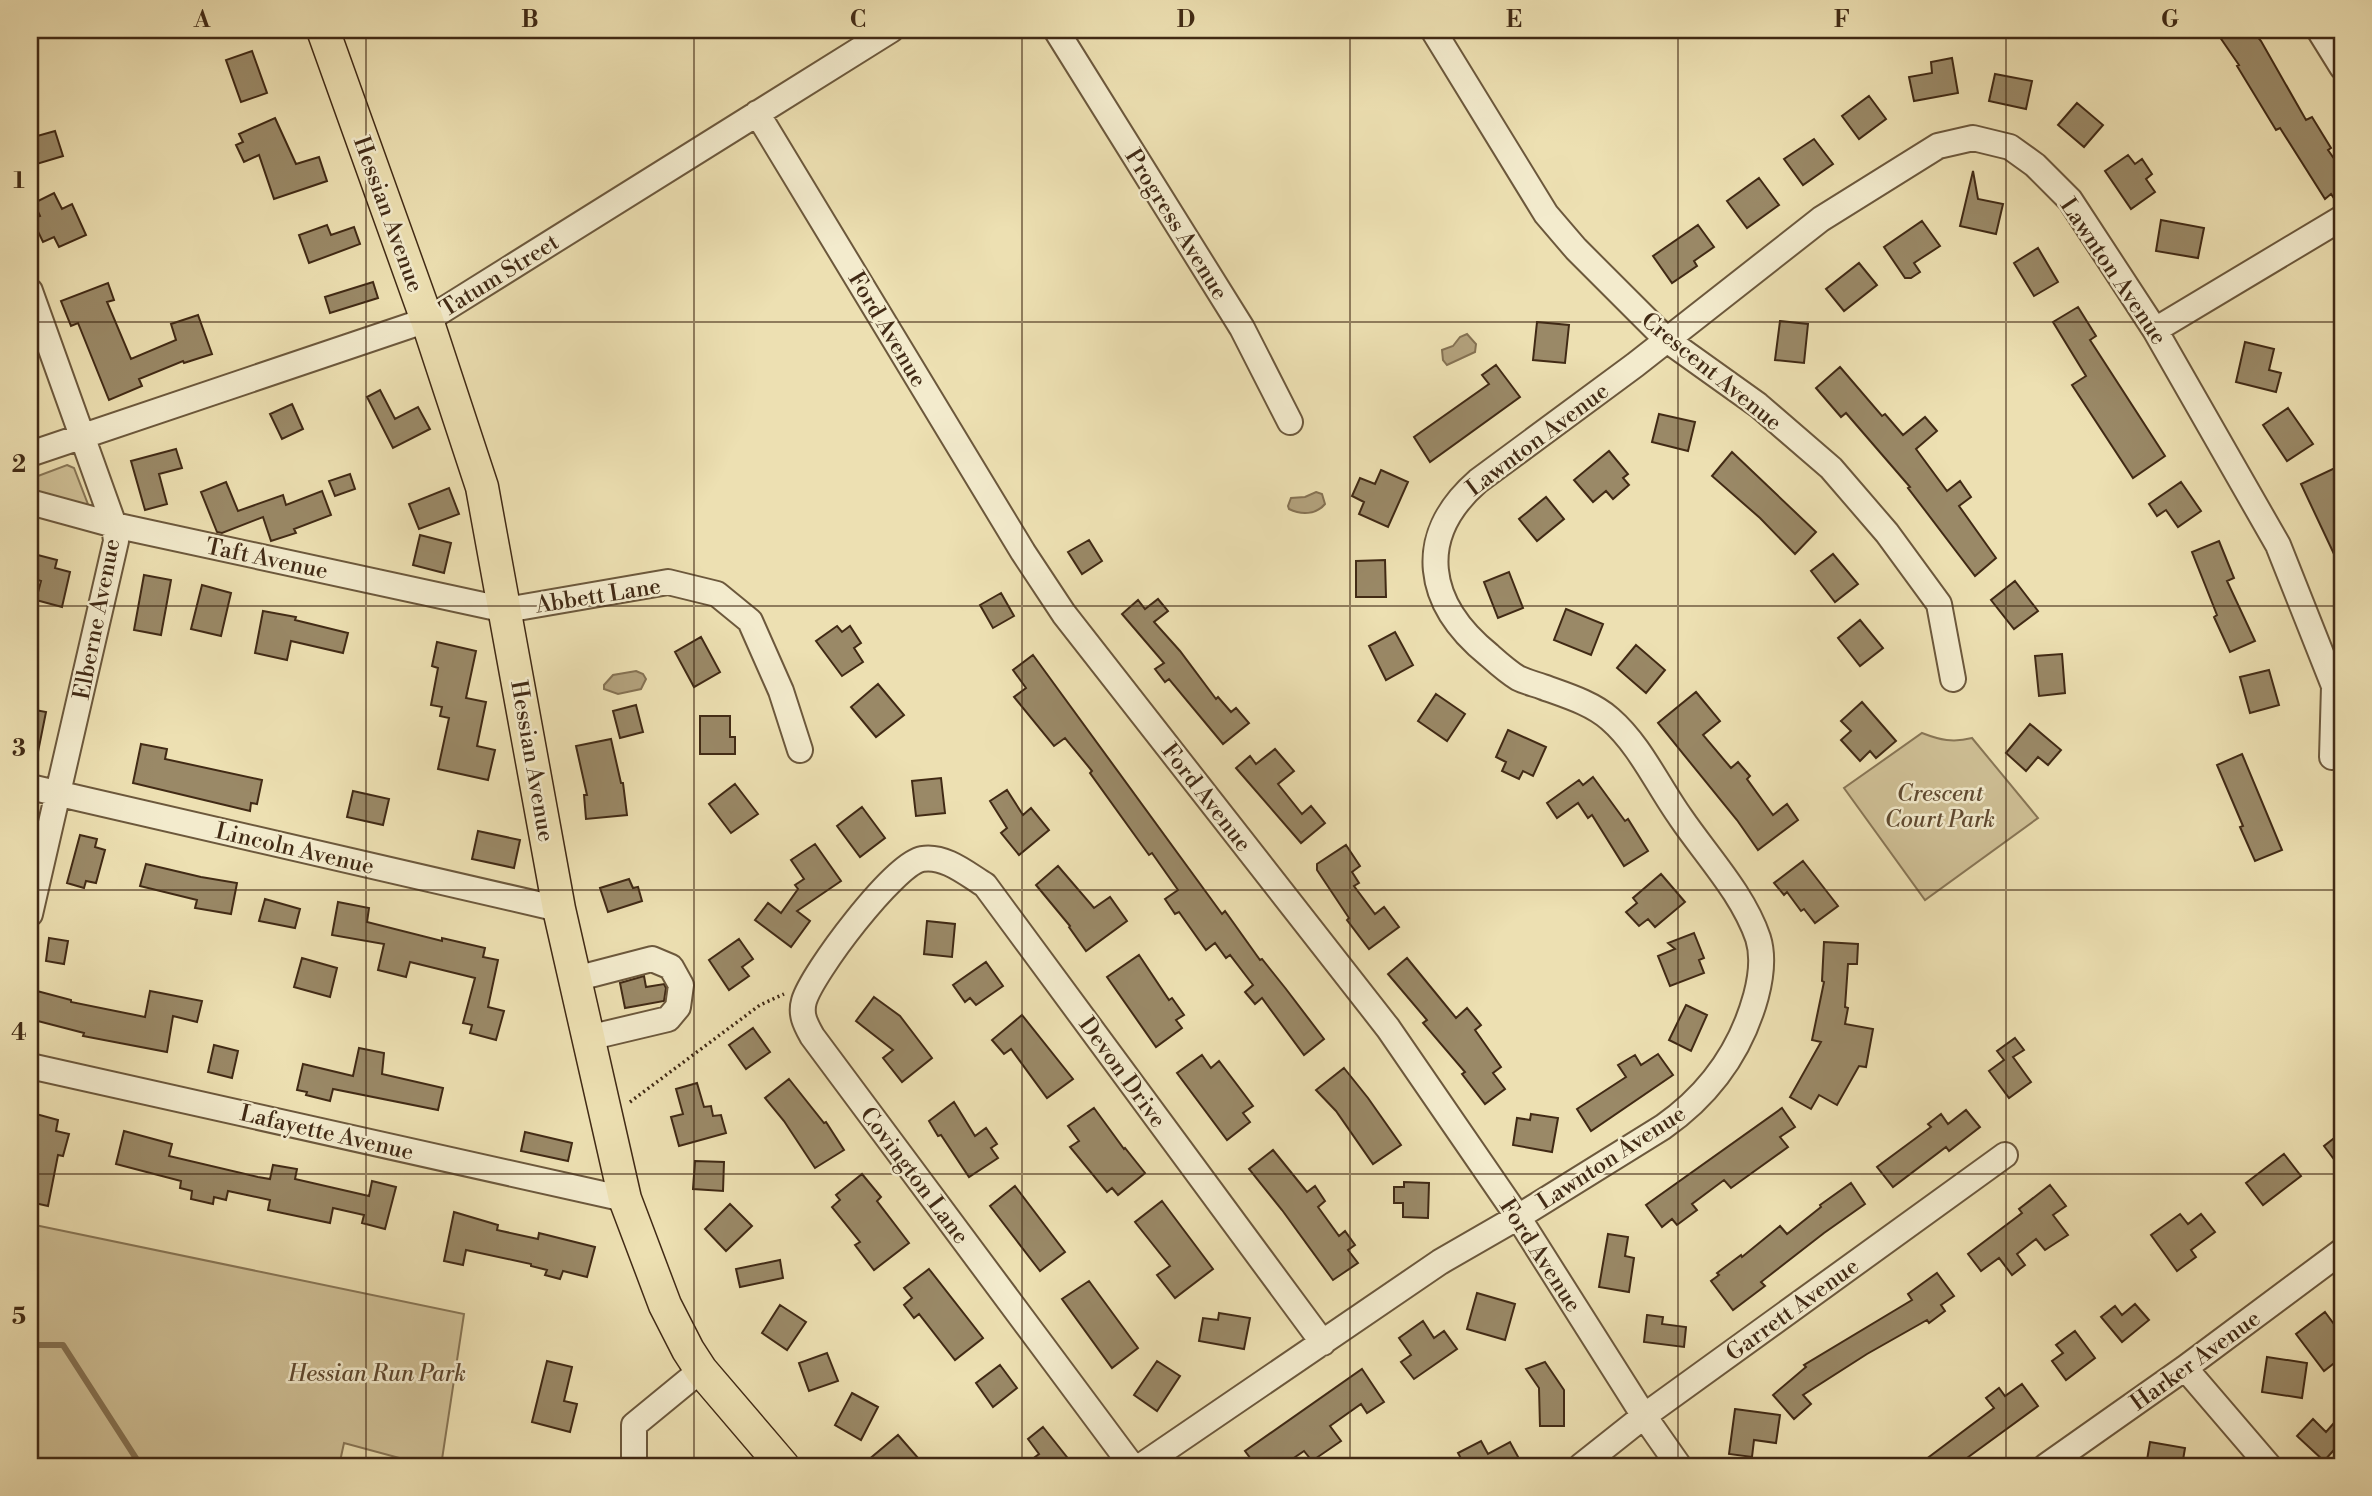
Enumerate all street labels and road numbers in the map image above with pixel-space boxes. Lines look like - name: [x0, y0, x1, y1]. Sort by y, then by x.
- street label: Hessian Avenue: [347, 133, 429, 296]
- street label: Progress Avenue: [1118, 144, 1234, 305]
- street label: Lawnton Avenue: [2054, 193, 2173, 350]
- street label: Tatum Street: [435, 228, 564, 324]
- street label: Ford Avenue: [842, 267, 933, 392]
- street label: Crescent Avenue: [1635, 307, 1787, 437]
- street label: Lawnton Avenue: [1461, 377, 1614, 503]
- street label: Taft Avenue: [203, 532, 331, 586]
- street label: Elberne Avenue: [68, 536, 126, 702]
- street label: Abbett Lane: [533, 572, 663, 620]
- street label: Hessian Avenue: [504, 678, 560, 844]
- street label: Ford Avenue: [1155, 738, 1257, 857]
- street label: Lincoln Avenue: [213, 817, 377, 881]
- street label: Devon Drive: [1073, 1012, 1172, 1133]
- street label: Lafayette Avenue: [237, 1099, 416, 1167]
- street label: Lawnton Avenue: [1532, 1099, 1691, 1216]
- street label: Covington Lane: [854, 1102, 975, 1250]
- street label: Ford Avenue: [1493, 1193, 1587, 1318]
- street label: Garrett Avenue: [1721, 1252, 1864, 1367]
- street label: Harker Avenue: [2125, 1304, 2266, 1417]

